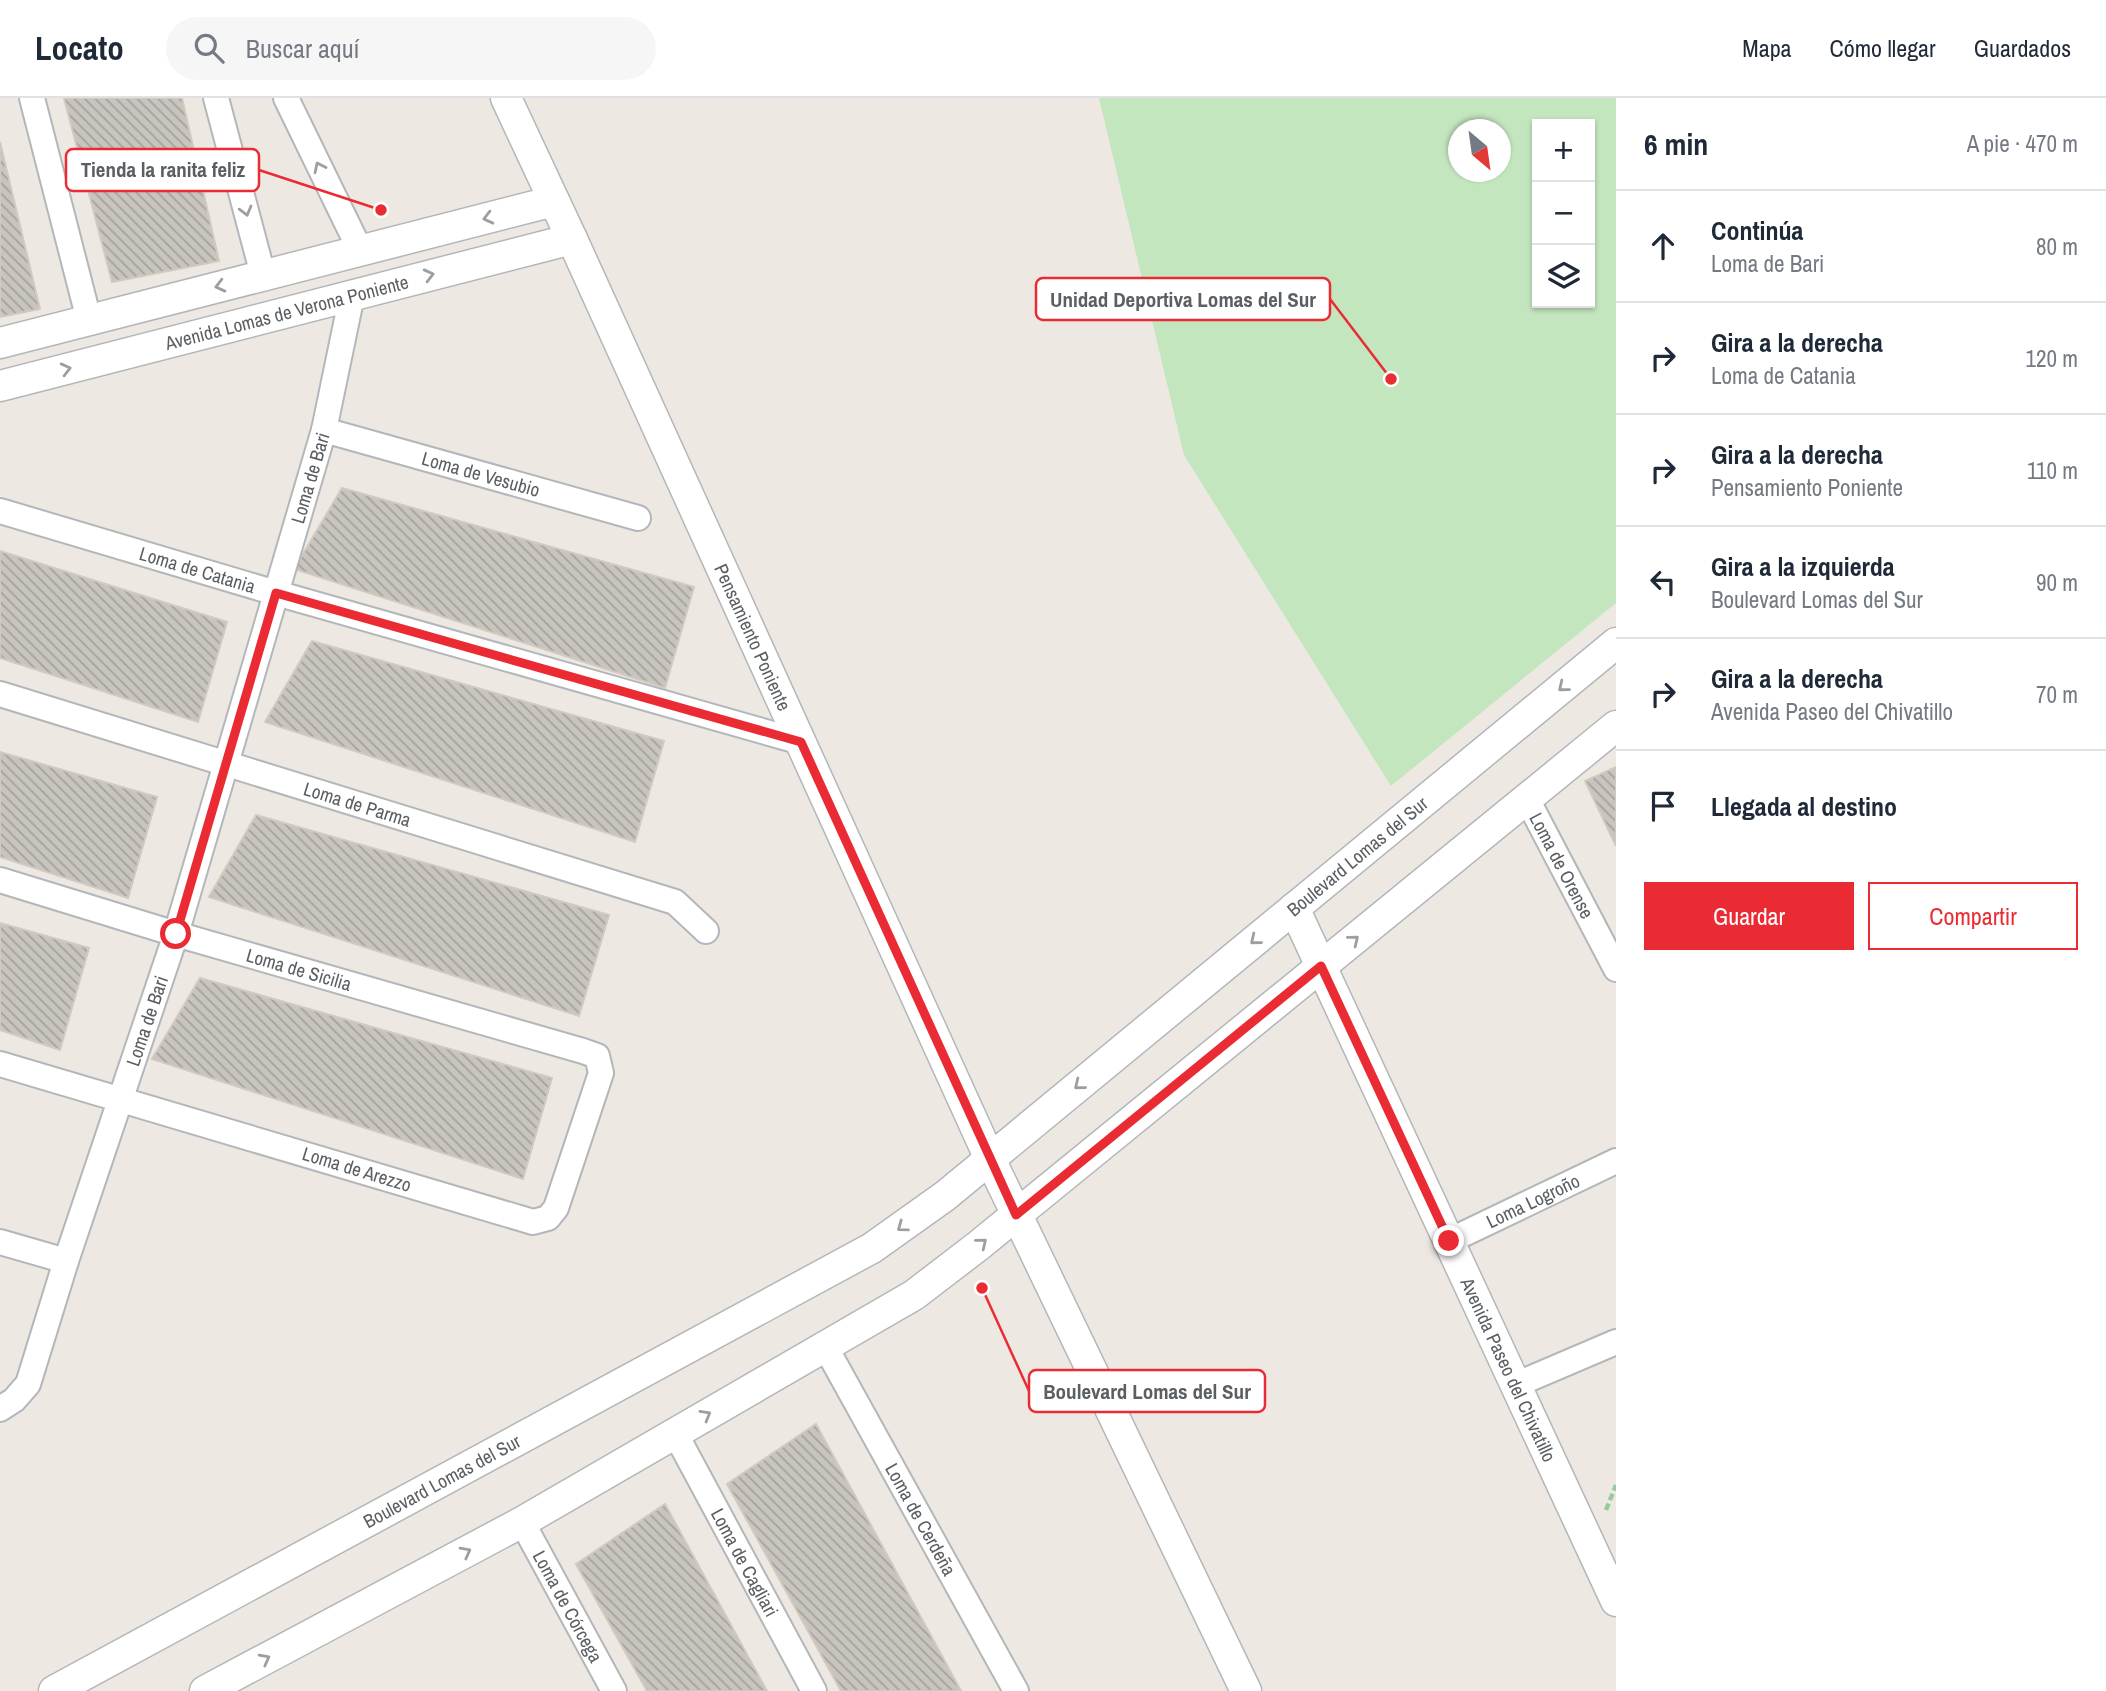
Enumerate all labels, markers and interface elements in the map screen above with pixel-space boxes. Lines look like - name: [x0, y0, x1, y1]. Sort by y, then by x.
- search box: [166, 17, 656, 80]
- text: Locato: [35, 26, 124, 70]
- icon: search: [190, 29, 228, 67]
- text: Buscar aquí: [246, 31, 360, 66]
- text: Mapa: [1742, 32, 1792, 64]
- text: Cómo llegar: [1830, 32, 1936, 64]
- text: Guardados: [1974, 32, 2071, 64]
- north arrow: [1448, 119, 1511, 182]
- map controls: [1532, 119, 1595, 308]
- button: +: [1532, 119, 1595, 182]
- text: 6 min: [1644, 124, 1708, 164]
- text: A pie · 470 m: [1967, 128, 2078, 159]
- callout: Tienda la ranita feliz: [66, 149, 259, 191]
- text: Tienda la ranita feliz: [81, 155, 246, 184]
- one-way arrow: [314, 162, 328, 174]
- button: −: [1532, 182, 1595, 245]
- one-way arrow: [238, 205, 252, 217]
- one-way arrow: [482, 210, 494, 224]
- text: Continúa: [1711, 213, 1803, 248]
- icon: ahead: [1644, 227, 1682, 265]
- text: 80 m: [2036, 231, 2078, 262]
- button: layers: [1532, 245, 1595, 308]
- text: Loma de Bari: [1711, 248, 1824, 279]
- street label: Avenida Lomas de Verona Poniente: [161, 269, 411, 356]
- one-way arrow: [423, 269, 435, 284]
- one-way arrow: [214, 278, 226, 292]
- callout: Unidad Deportiva Lomas del Sur: [1036, 278, 1330, 320]
- text: Unidad Deportiva Lomas del Sur: [1050, 285, 1316, 314]
- text: Gira a la derecha: [1711, 325, 1883, 360]
- icon: right: [1644, 339, 1682, 377]
- text: 120 m: [2026, 343, 2078, 374]
- text: Loma de Catania: [1711, 360, 1856, 391]
- one-way arrow: [60, 363, 72, 377]
- street label: Loma de Bari: [284, 429, 336, 526]
- text: Gira a la derecha: [1711, 437, 1883, 472]
- street label: Loma de Vesubio: [419, 445, 543, 503]
- icon: right: [1644, 451, 1682, 489]
- text: 110 m: [2027, 455, 2078, 486]
- text: Pensamiento Poniente: [1711, 472, 1903, 503]
- street label: Loma de Catania: [136, 540, 259, 599]
- text: Gira a la izquierda: [1711, 549, 1895, 584]
- street label: Pensamiento Poniente: [708, 560, 798, 715]
- icon: left: [1644, 563, 1682, 601]
- text: 90 m: [2036, 567, 2078, 598]
- text: Boulevard Lomas del Sur: [1711, 584, 1923, 615]
- text: Gira a la derecha: [1711, 661, 1883, 696]
- icon: right: [1644, 675, 1682, 713]
- one-way arrow: [1559, 678, 1571, 691]
- text: 70 m: [2036, 679, 2078, 710]
- text: Avenida Paseo del Chivatillo: [1711, 696, 1953, 727]
- street label: Loma de Parma: [301, 775, 415, 833]
- icon: arrive: [1644, 787, 1682, 825]
- text: Llegada al destino: [1711, 789, 1897, 824]
- street label: Boulevard Lomas del Sur: [1281, 790, 1434, 922]
- street label: Loma de Orense: [1523, 808, 1600, 923]
- button: Guardar: [1644, 882, 1854, 950]
- button: Compartir: [1868, 882, 2078, 950]
- route start: [160, 918, 191, 949]
- one-way arrow: [1251, 932, 1263, 945]
- one-way arrow: [1346, 935, 1358, 948]
- street label: Loma de Sicilia: [243, 942, 355, 997]
- street label: Loma de Bari: [120, 972, 174, 1069]
- one-way arrow: [1075, 1077, 1088, 1089]
- street label: Loma de Arezzo: [299, 1140, 415, 1198]
- street label: Loma Logroño: [1482, 1167, 1584, 1234]
- one-way arrow: [897, 1218, 910, 1231]
- route end: [1433, 1225, 1464, 1256]
- one-way arrow: [974, 1238, 986, 1251]
- street label: Avenida Paseo del Chivatillo: [1454, 1273, 1562, 1466]
- callout: Boulevard Lomas del Sur: [1029, 1370, 1265, 1412]
- text: Boulevard Lomas del Sur: [1043, 1377, 1251, 1406]
- one-way arrow: [699, 1410, 711, 1423]
- street label: Boulevard Lomas del Sur: [359, 1427, 526, 1534]
- street label: Loma de Cerdeña: [879, 1458, 963, 1580]
- street label: Loma de Cagliari: [705, 1504, 785, 1621]
- street label: Loma de Córcega: [527, 1546, 609, 1667]
- one-way arrow: [459, 1547, 471, 1560]
- one-way arrow: [258, 1654, 270, 1667]

